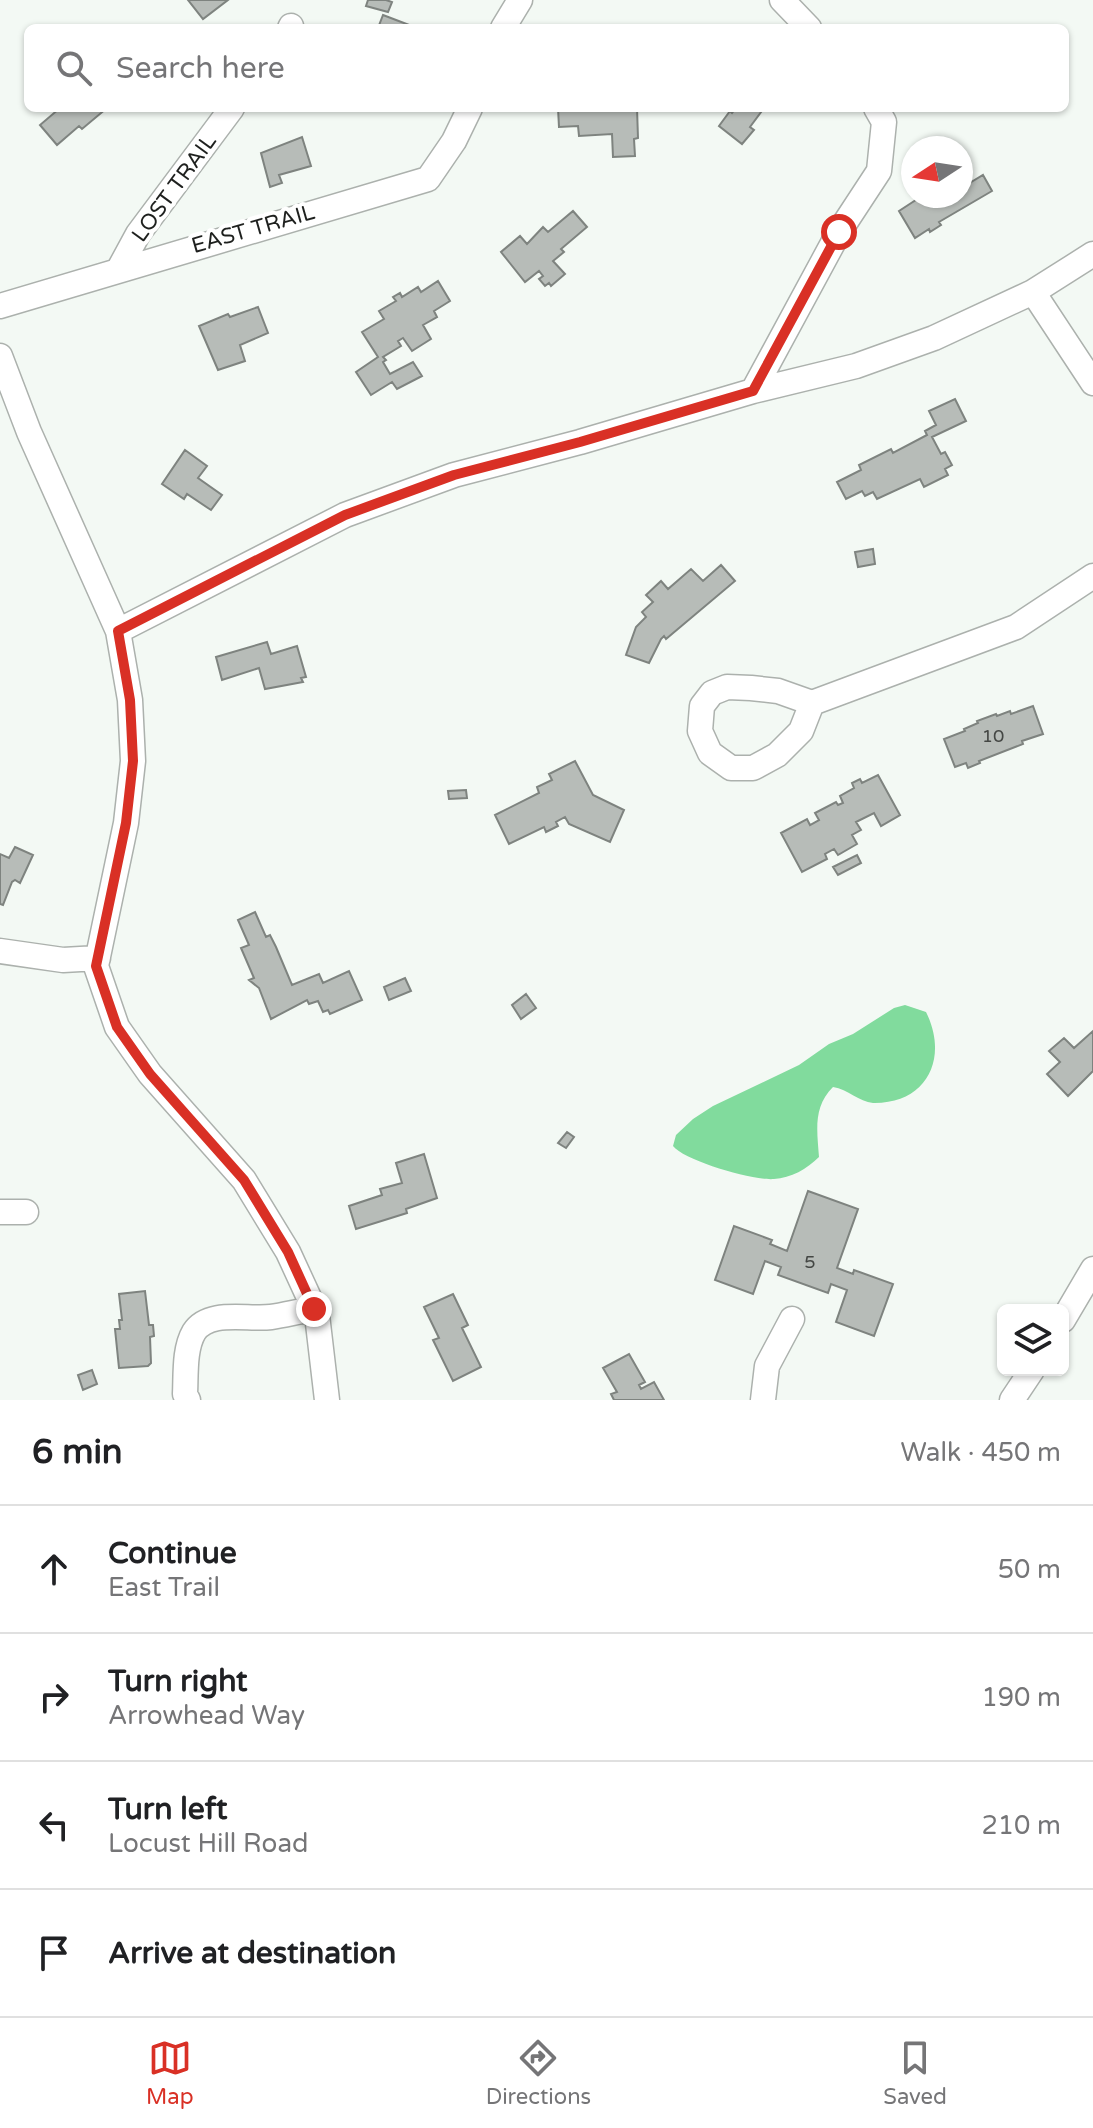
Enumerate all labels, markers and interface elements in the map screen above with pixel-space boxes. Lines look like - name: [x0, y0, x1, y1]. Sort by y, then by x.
- search box: [24, 24, 1069, 112]
- icon: search: [52, 46, 96, 90]
- text: Search here: [116, 50, 285, 87]
- street label: LOST TRAIL: [126, 129, 222, 247]
- north arrow: [901, 136, 973, 208]
- street label: EAST TRAIL: [189, 199, 318, 259]
- route start: [821, 214, 857, 250]
- house number: 10: [982, 725, 1004, 747]
- house number: 5: [804, 1251, 816, 1273]
- route end: [296, 1291, 332, 1327]
- map controls: [997, 1304, 1069, 1376]
- button: layers: [997, 1304, 1069, 1376]
- text: 6 min: [32, 1432, 123, 1473]
- text: Walk · 450 m: [901, 1437, 1061, 1468]
- text: Continue: [108, 1535, 237, 1572]
- icon: ahead: [32, 1547, 76, 1591]
- text: 50 m: [998, 1554, 1061, 1585]
- text: East Trail: [108, 1572, 220, 1603]
- text: Turn right: [108, 1663, 248, 1700]
- icon: right: [32, 1675, 76, 1719]
- text: 190 m: [981, 1682, 1061, 1713]
- text: Arrowhead Way: [108, 1700, 305, 1731]
- text: Turn left: [108, 1791, 227, 1828]
- icon: left: [32, 1803, 76, 1847]
- text: 210 m: [981, 1810, 1061, 1841]
- text: Locust Hill Road: [108, 1828, 308, 1859]
- icon: arrive: [32, 1931, 76, 1975]
- text: Arrive at destination: [108, 1935, 396, 1972]
- tab: Map: [146, 2036, 194, 2110]
- tab: Directions: [486, 2036, 591, 2110]
- tab: Saved: [883, 2036, 947, 2110]

